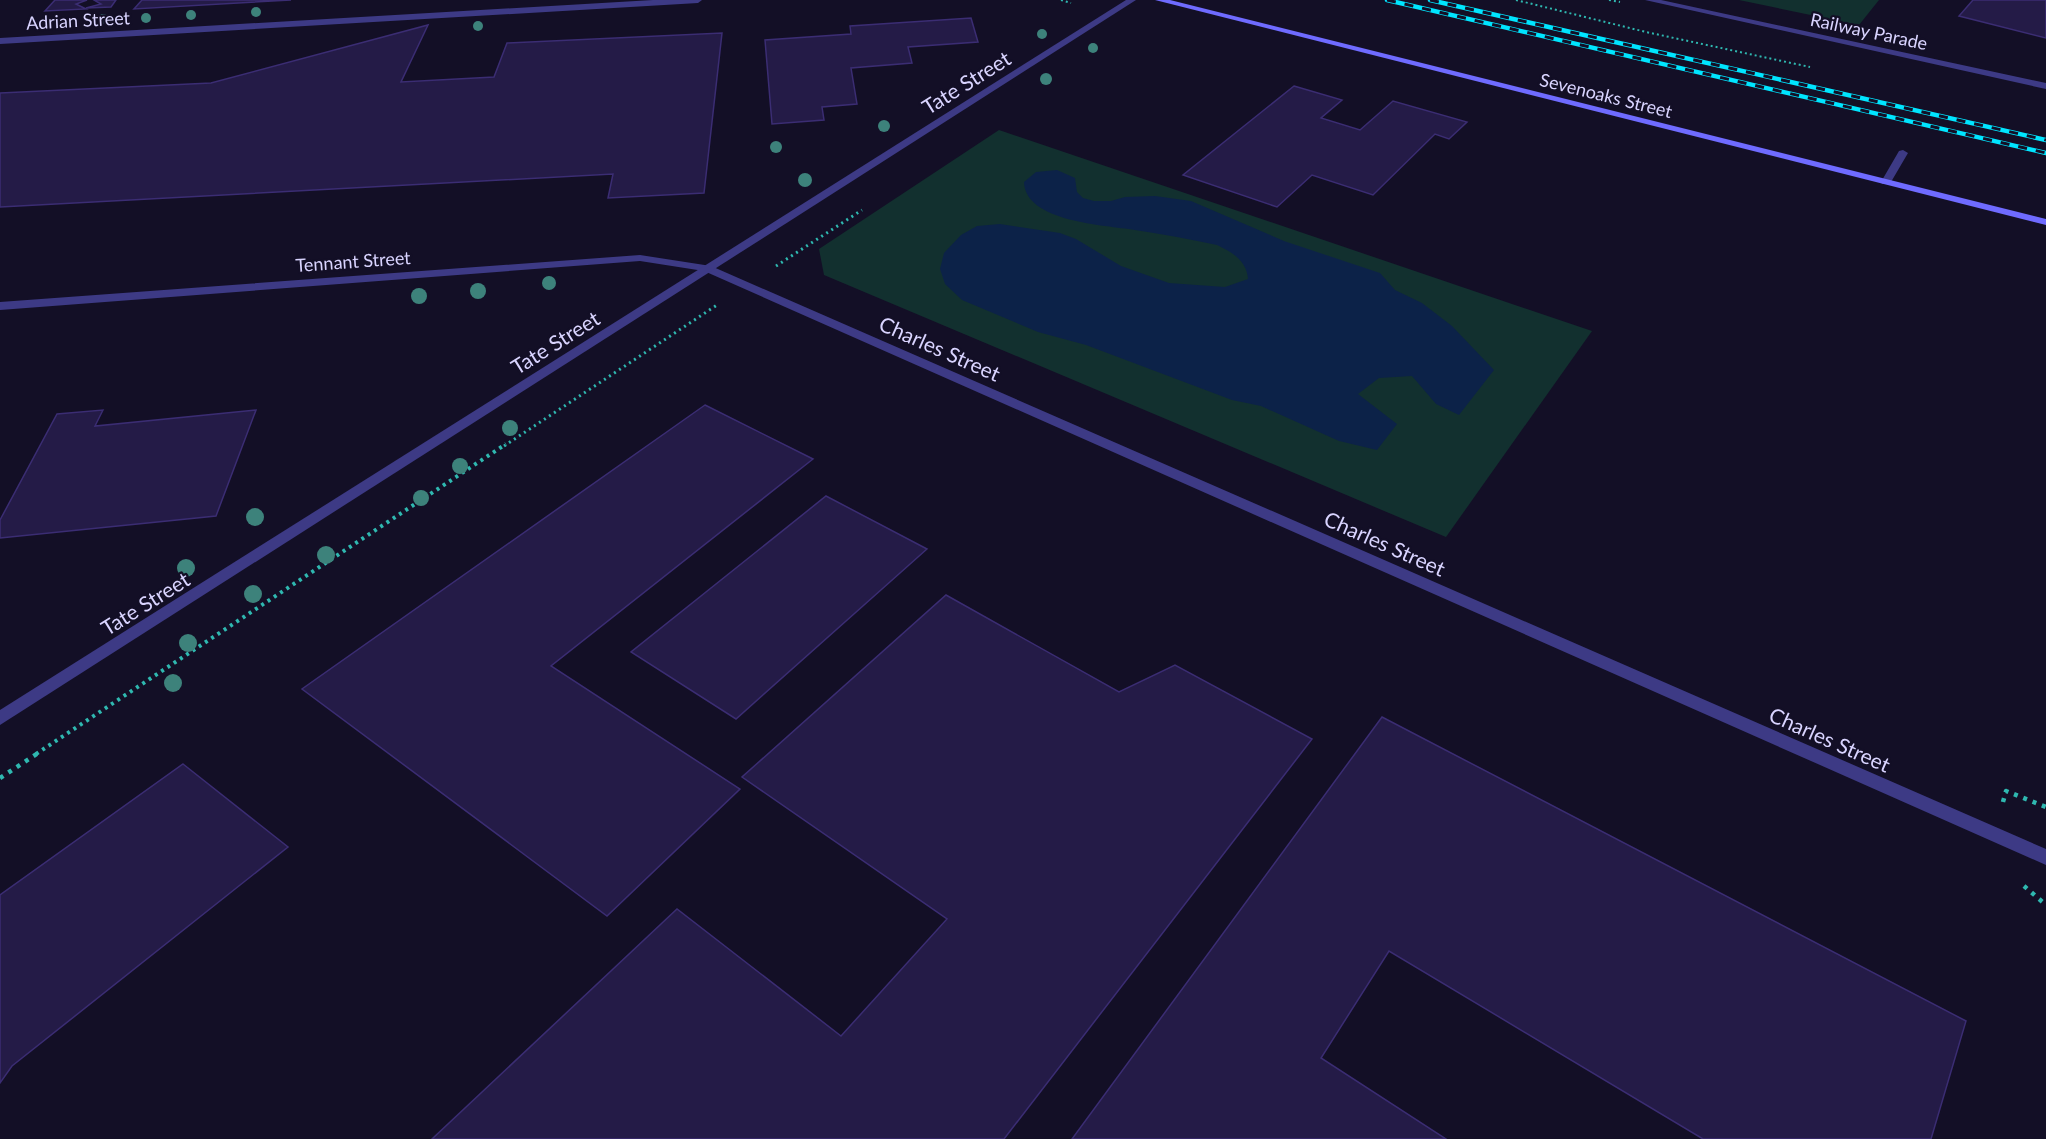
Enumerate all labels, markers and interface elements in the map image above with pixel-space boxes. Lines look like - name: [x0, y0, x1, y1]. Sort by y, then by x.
- street label: Adrian Street: [26, 6, 131, 34]
- street label: Railway Parade: [1808, 8, 1930, 54]
- street label: Tate Street: [917, 45, 1015, 119]
- street label: Sevenoaks Street: [1538, 68, 1675, 122]
- street label: Tennant Street: [295, 246, 412, 276]
- street label: Tate Street: [506, 305, 604, 379]
- street label: Charles Street: [876, 310, 1005, 386]
- street label: Charles Street: [1321, 505, 1450, 581]
- street label: Tate Street: [96, 566, 194, 640]
- street label: Charles Street: [1766, 701, 1895, 777]

